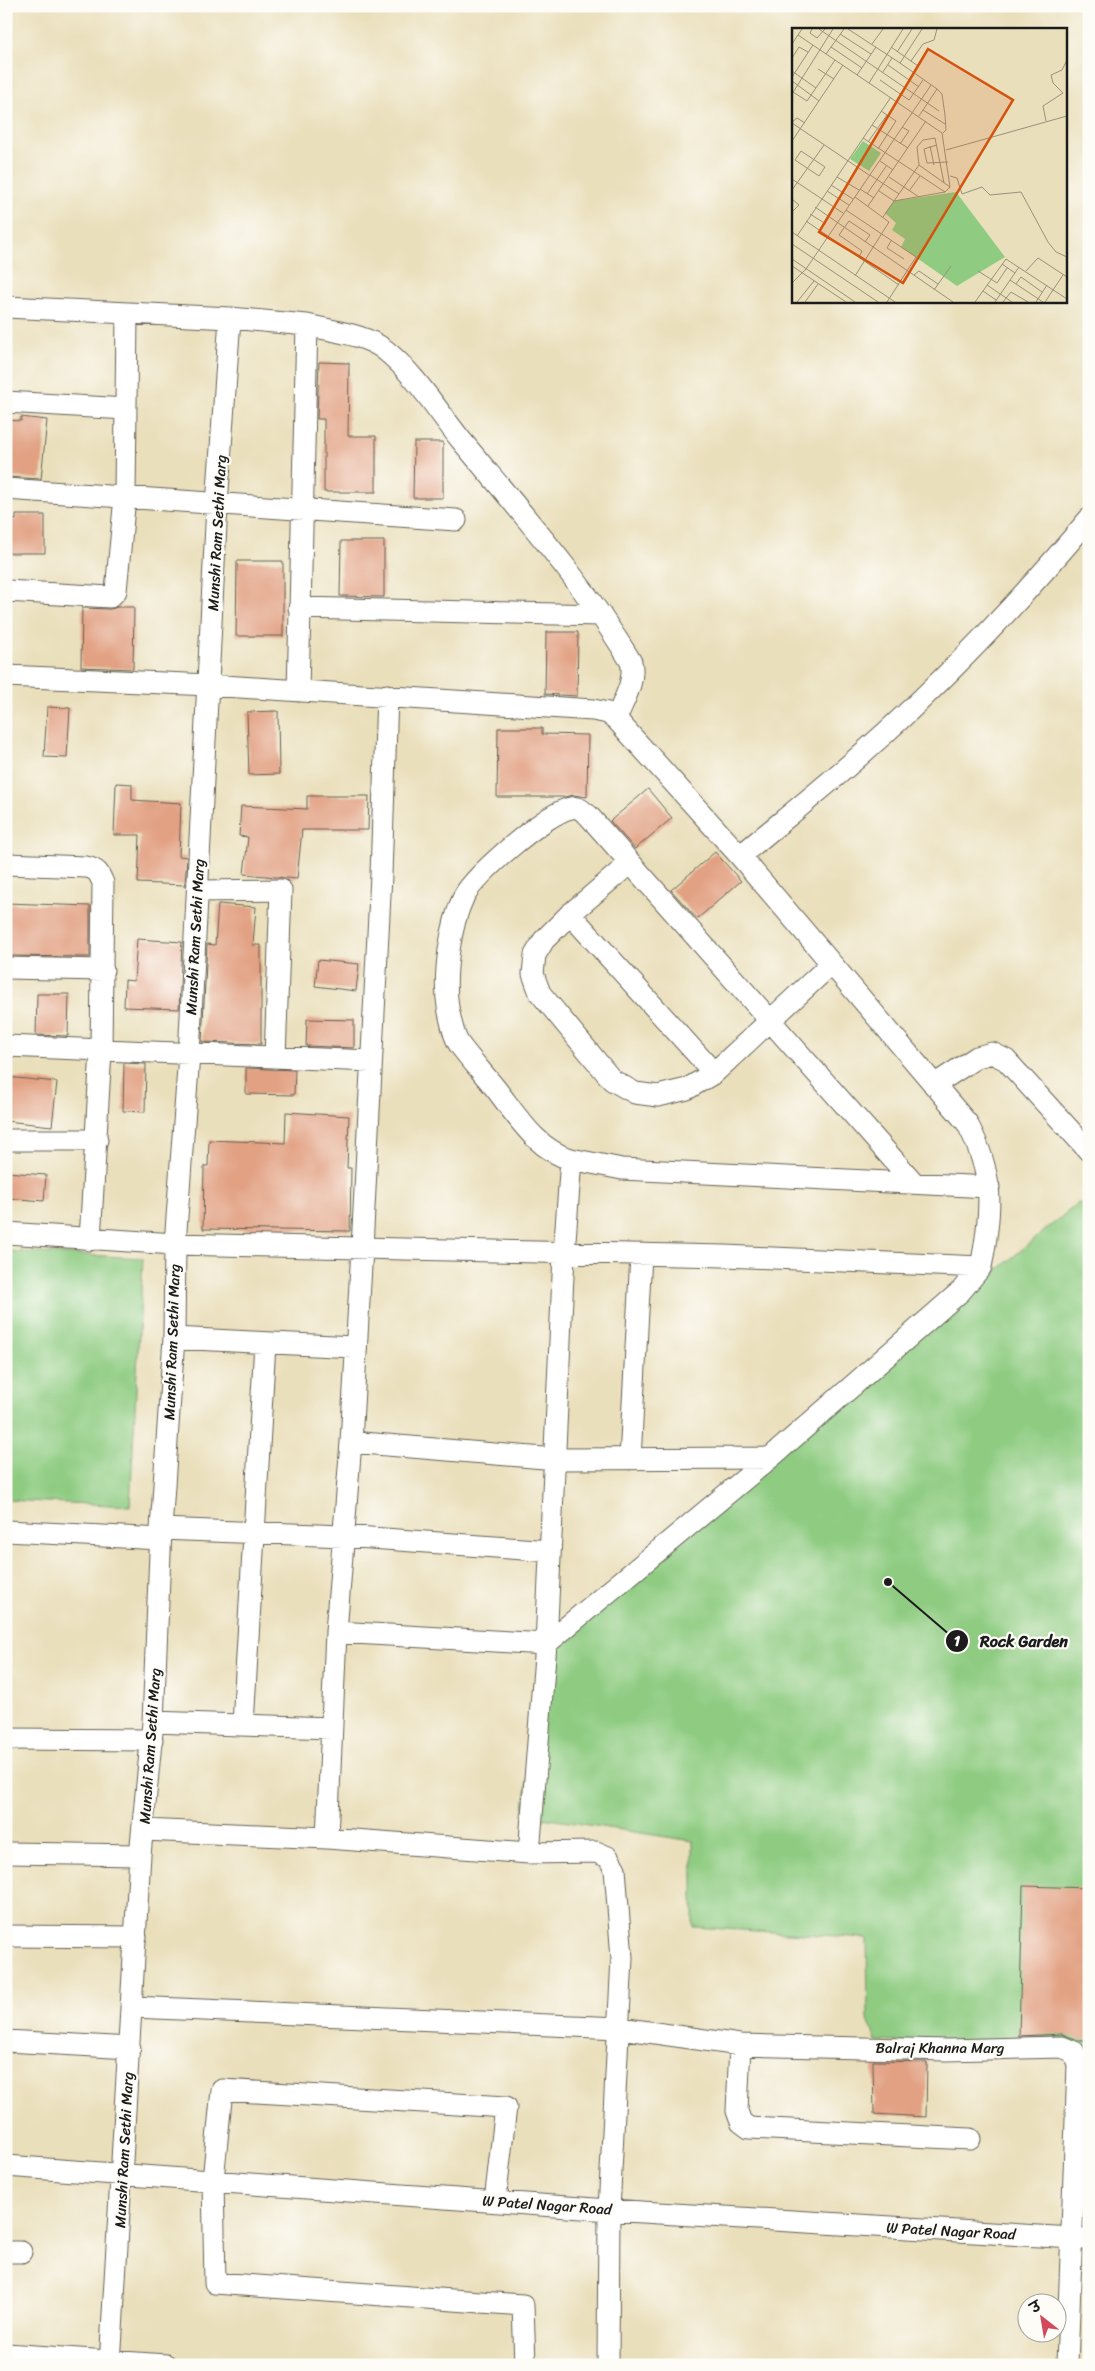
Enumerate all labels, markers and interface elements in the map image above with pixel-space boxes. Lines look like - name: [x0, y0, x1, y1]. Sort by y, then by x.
- inset map: [792, 28, 1068, 302]
- street label: Munshi Ram Sethi Marg: [200, 454, 234, 612]
- street label: Munshi Ram Sethi Marg: [178, 858, 212, 1016]
- street label: Munshi Ram Sethi Marg: [156, 1263, 188, 1420]
- callout: Rock Garden: [945, 1626, 1078, 1657]
- text: Rock Garden: [979, 1627, 1068, 1656]
- text: 1: [954, 1628, 961, 1654]
- street label: Munshi Ram Sethi Marg: [132, 1667, 168, 1825]
- street label: Balraj Khanna Marg: [876, 2035, 1005, 2061]
- street label: Munshi Ram Sethi Marg: [107, 2071, 141, 2229]
- street label: W Patel Nagar Road: [481, 2188, 614, 2223]
- street label: W Patel Nagar Road: [886, 2215, 1017, 2247]
- text: उ: [1023, 2293, 1047, 2321]
- north arrow: [1018, 2294, 1068, 2344]

